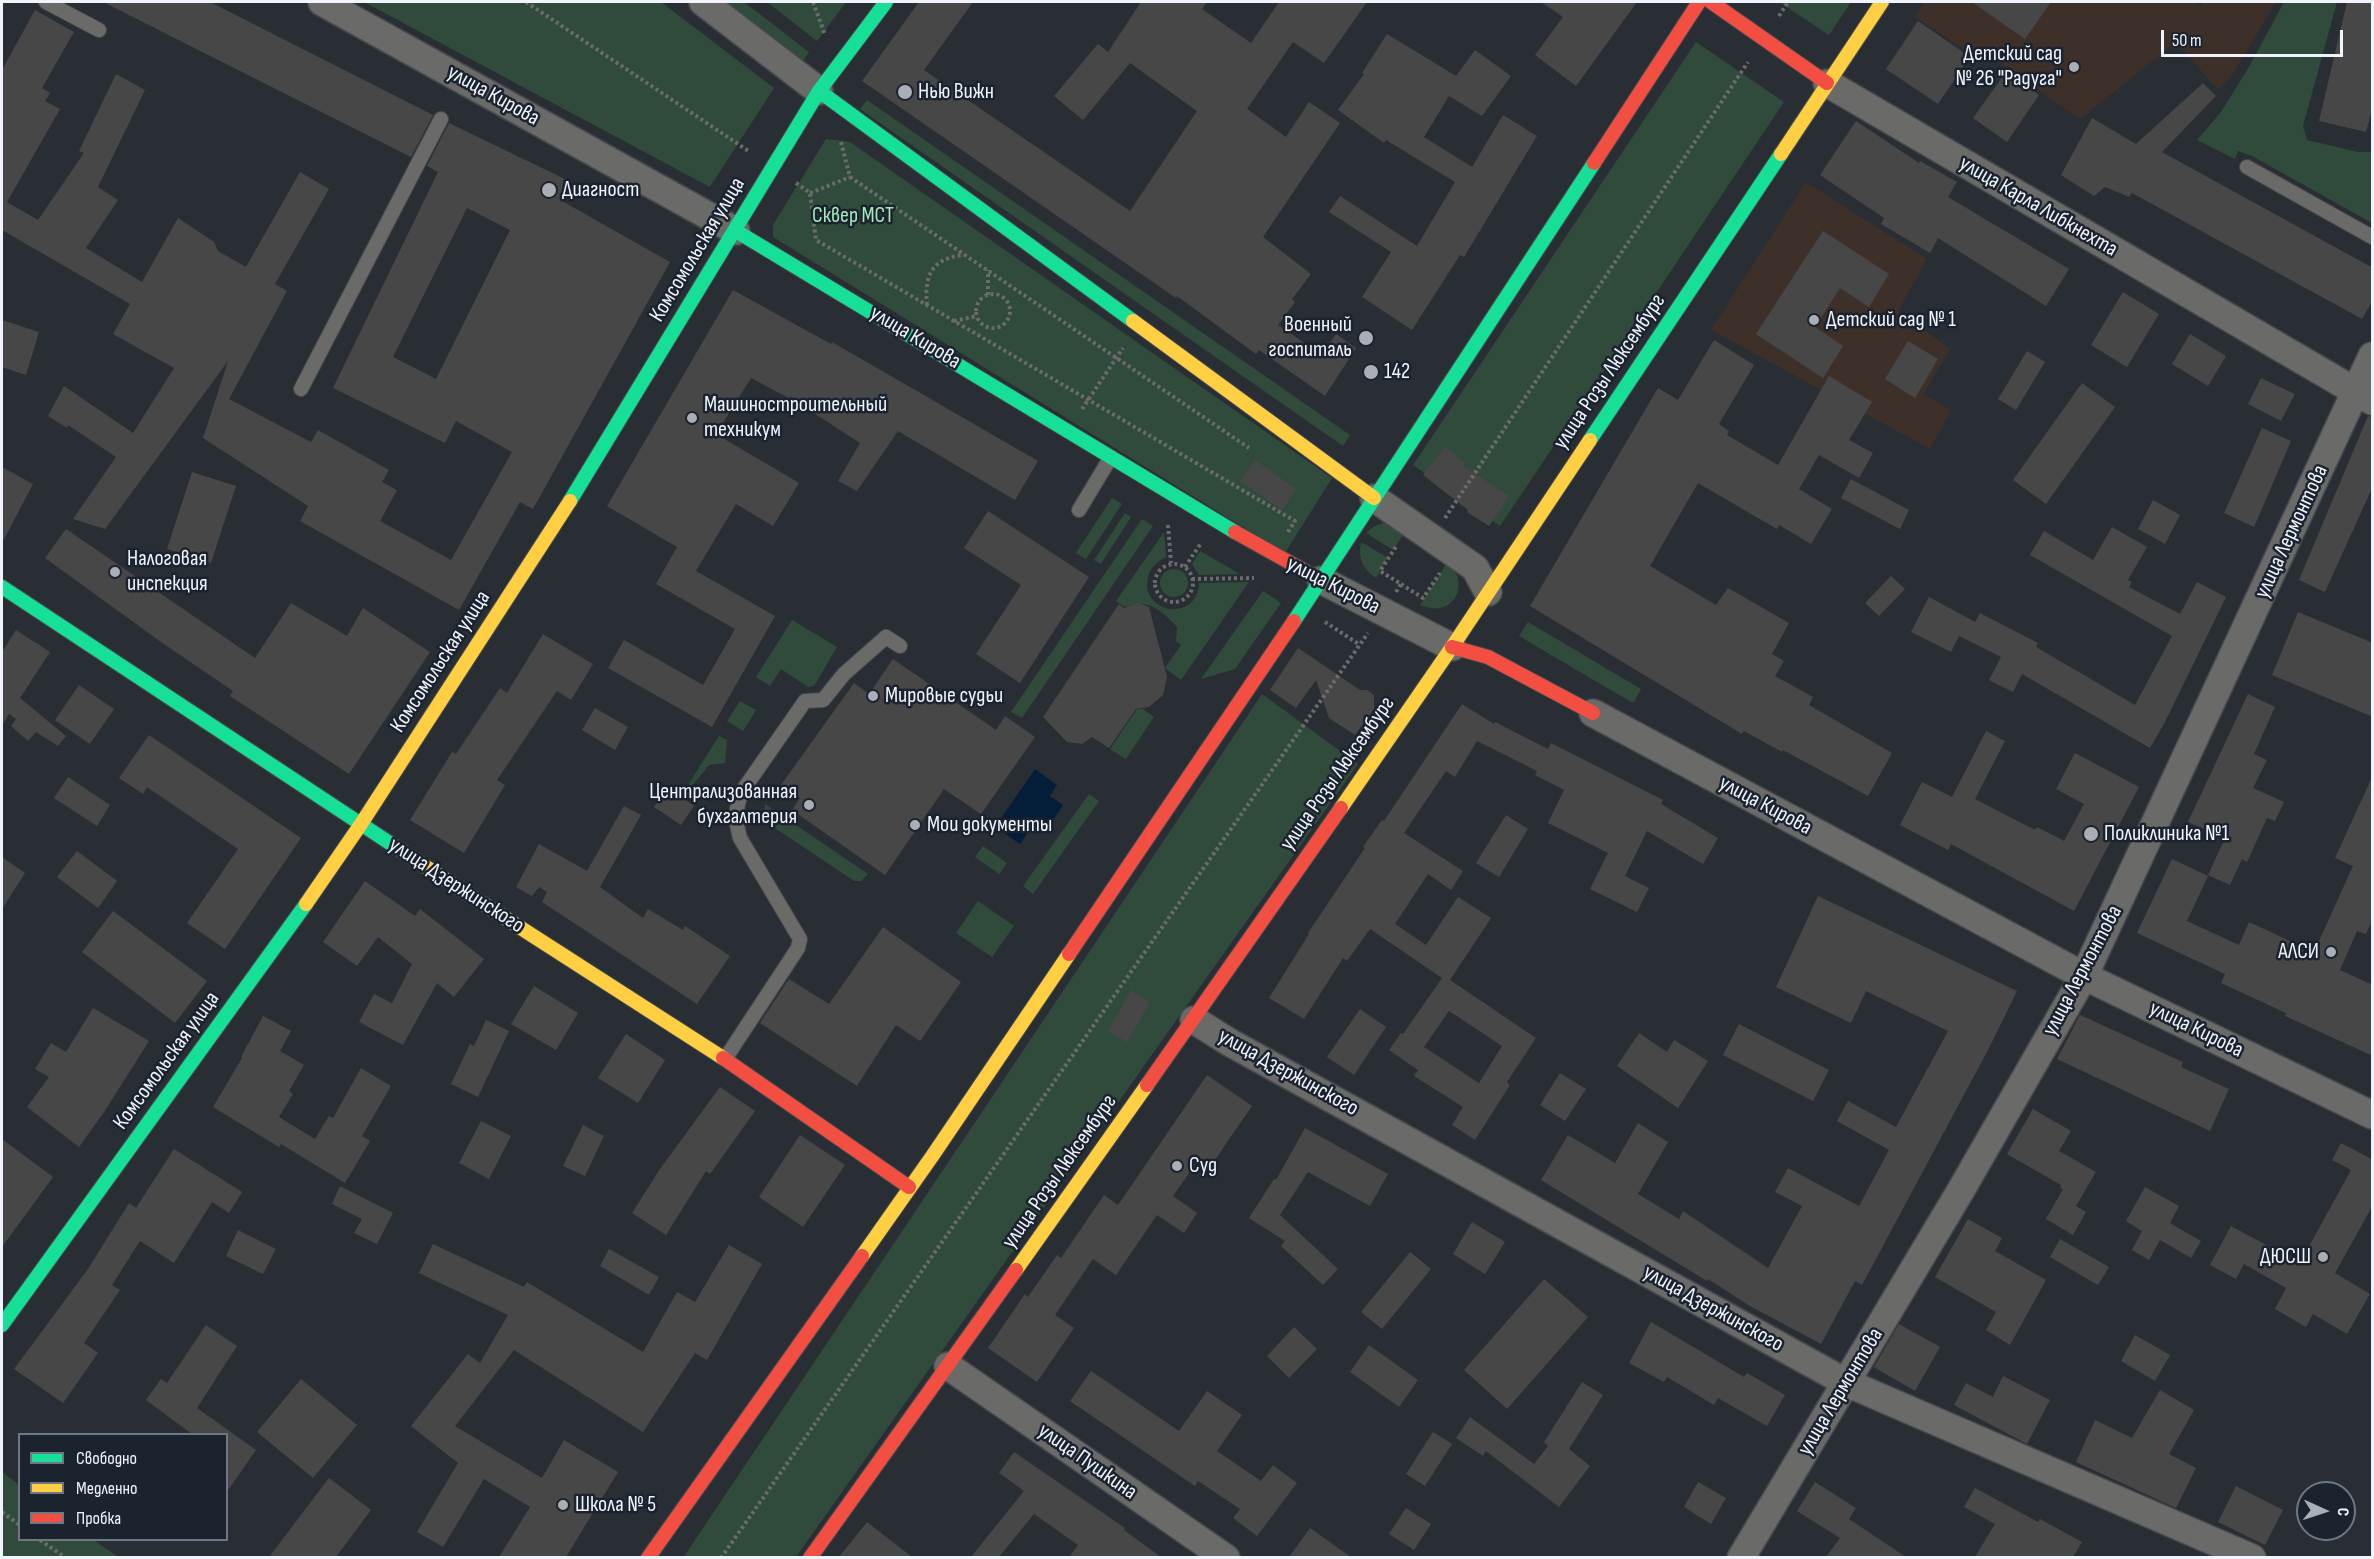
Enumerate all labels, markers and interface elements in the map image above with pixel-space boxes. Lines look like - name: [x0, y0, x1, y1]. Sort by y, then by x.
- scale bar: [2164, 18, 2346, 56]
- text: 50 m: [2172, 30, 2202, 51]
- place label: Детский сад № 26 "Радуга": [1955, 41, 2062, 92]
- street label: улица Кирова: [442, 60, 544, 132]
- marker: Детский сад № 26 "Радуга": [2067, 60, 2081, 74]
- place label: Нью Вижн: [918, 79, 994, 105]
- marker: Нью Вижн: [896, 83, 914, 101]
- street label: улица Карла Либкнехта: [1954, 151, 2122, 263]
- street label: Комсомольская улица: [645, 173, 751, 327]
- place label: Диагност: [562, 177, 639, 203]
- marker: Диагност: [540, 181, 558, 199]
- park label: Сквер МСТ: [812, 203, 894, 229]
- street label: улица Розы Люксембург: [1548, 289, 1672, 455]
- street label: улица Кирова: [865, 301, 965, 375]
- place label: Детский сад № 1: [1826, 307, 1956, 333]
- place label: Военный госпиталь: [1269, 312, 1352, 364]
- marker: Детский сад № 1: [1807, 313, 1821, 327]
- marker: Военный госпиталь: [1357, 329, 1375, 347]
- place label: 142: [1384, 359, 1410, 385]
- marker: 142: [1362, 363, 1380, 381]
- place label: Машиностроительный техникум: [704, 392, 887, 444]
- marker: Машиностроительный техникум: [685, 411, 699, 425]
- street label: улица Лермонтова: [2250, 461, 2334, 603]
- place label: Налоговая инспекция: [127, 546, 208, 598]
- street label: улица Кирова: [1282, 551, 1384, 621]
- marker: Налоговая инспекция: [108, 565, 122, 579]
- street label: Комсомольская улица: [385, 586, 497, 738]
- place label: Мировые судьи: [885, 683, 1003, 709]
- marker: Мировые судьи: [866, 689, 880, 703]
- street label: улица Розы Люксембург: [1275, 692, 1401, 856]
- street label: улица Кирова: [1714, 771, 1816, 841]
- place label: Централизованная бухгалтерия: [649, 779, 797, 830]
- marker: Централизованная бухгалтерия: [802, 798, 816, 812]
- place label: Мои документы: [927, 812, 1052, 838]
- marker: Мои документы: [908, 818, 922, 832]
- place label: Поликлиника №1: [2104, 821, 2229, 847]
- marker: Поликлиника №1: [2082, 825, 2100, 843]
- street label: улица Дзержинского: [383, 832, 529, 940]
- street label: улица Лермонтова: [2038, 901, 2128, 1041]
- place label: АЛСИ: [2278, 939, 2319, 965]
- marker: АЛСИ: [2324, 945, 2338, 959]
- street label: Комсомольская улица: [108, 987, 226, 1135]
- street label: улица Кирова: [2145, 996, 2247, 1064]
- street label: улица Дзержинского: [1213, 1024, 1363, 1122]
- street label: улица Розы Люксембург: [997, 1090, 1123, 1254]
- place label: Суд: [1189, 1153, 1217, 1179]
- marker: Суд: [1170, 1159, 1184, 1173]
- place label: ДЮСШ: [2260, 1244, 2311, 1270]
- marker: ДЮСШ: [2316, 1250, 2330, 1264]
- street label: улица Дзержинского: [1638, 1260, 1788, 1358]
- street label: улица Лермонтова: [1793, 1324, 1889, 1460]
- street label: улица Пушкина: [1032, 1418, 1142, 1506]
- legend: [18, 1433, 228, 1541]
- text: Свободно: [76, 1448, 137, 1469]
- text: Медленно: [76, 1478, 138, 1499]
- north arrow: [2296, 1481, 2356, 1541]
- place label: Школа № 5: [575, 1492, 656, 1518]
- marker: Школа № 5: [556, 1498, 570, 1512]
- text: С: [2333, 1507, 2352, 1516]
- text: Пробка: [76, 1508, 121, 1529]

